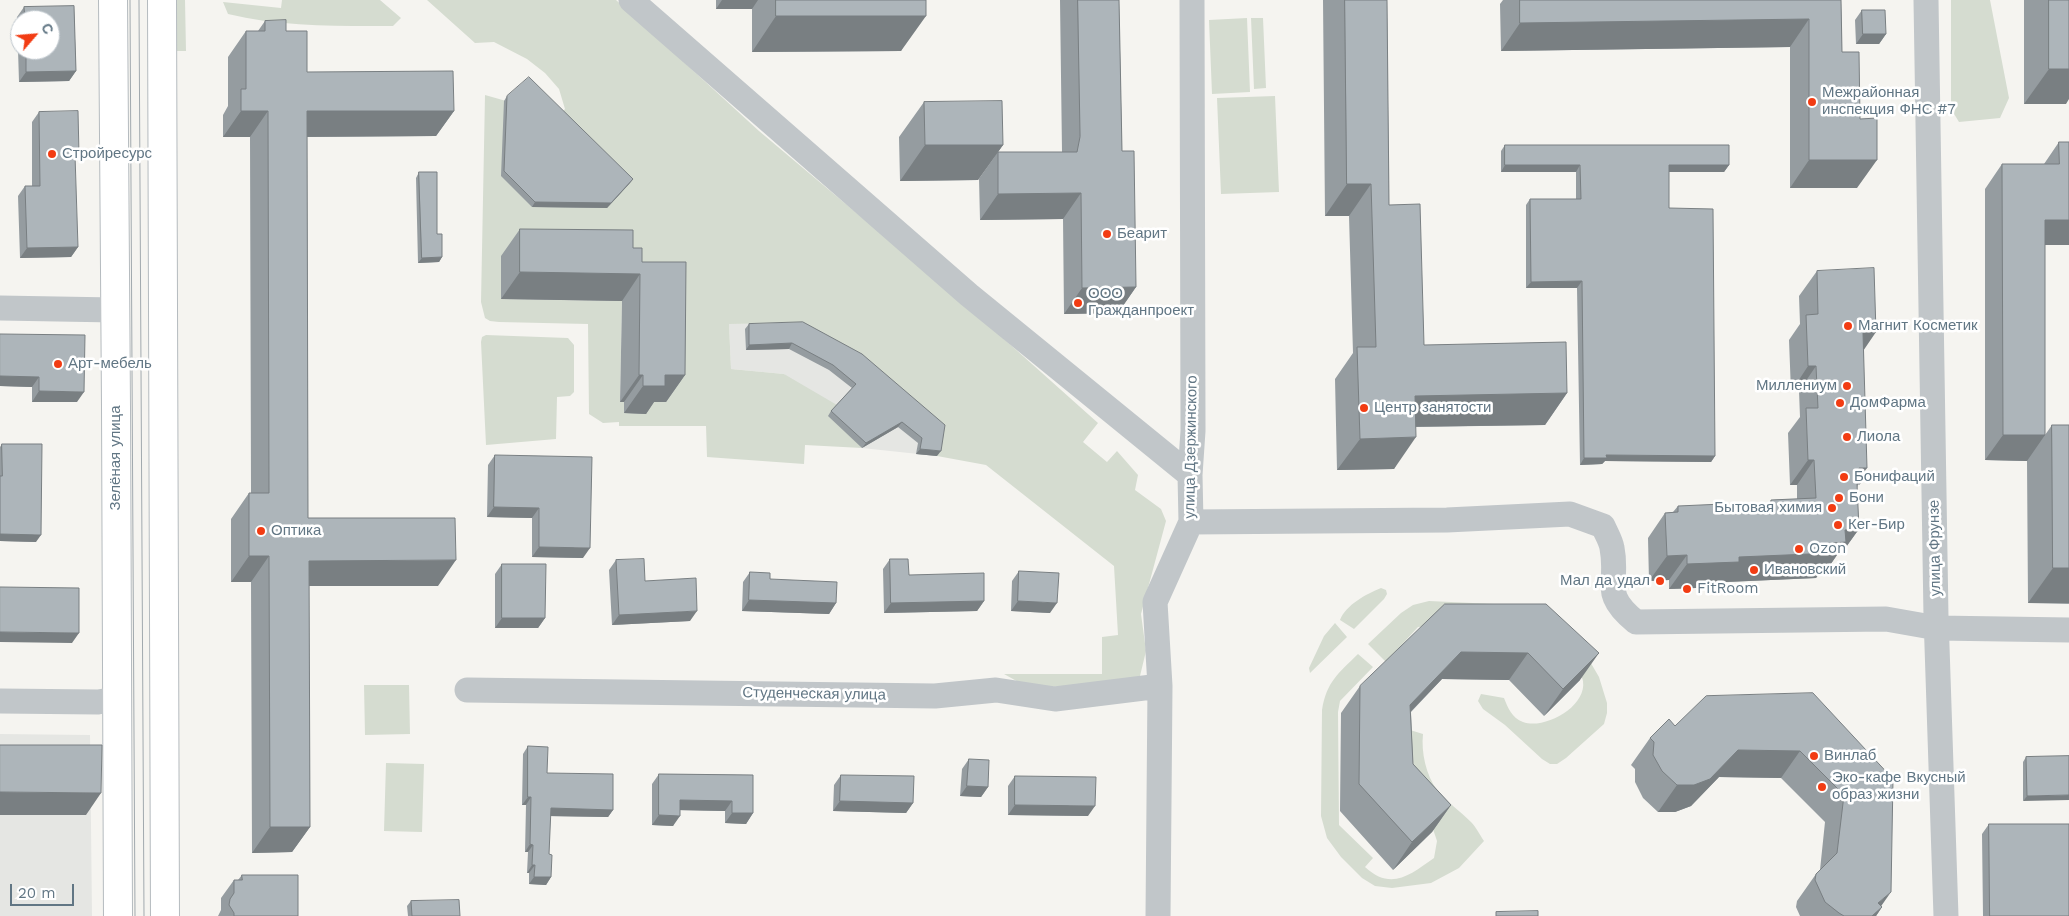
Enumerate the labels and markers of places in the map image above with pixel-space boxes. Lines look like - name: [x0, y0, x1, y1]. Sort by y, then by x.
- place label: Межрайонная инспекция ФНС #7: [1822, 84, 1956, 119]
- marker: Межрайонная инспекция ФНС #7: [1806, 96, 1818, 108]
- place label: Стройресурс: [62, 145, 152, 163]
- marker: Стройресурс: [46, 148, 58, 160]
- place label: Беарит: [1117, 225, 1167, 243]
- marker: Беарит: [1101, 228, 1113, 240]
- place label: ООО Гражданпроект: [1088, 285, 1194, 320]
- marker: ООО Гражданпроект: [1072, 297, 1084, 309]
- place label: Магнит Косметик: [1858, 317, 1978, 335]
- marker: Магнит Косметик: [1842, 320, 1854, 332]
- place label: Арт-мебель: [68, 355, 152, 373]
- marker: Арт-мебель: [52, 358, 64, 370]
- place label: Миллениум: [1756, 377, 1837, 395]
- marker: Миллениум: [1841, 380, 1853, 392]
- place label: ДомФарма: [1850, 394, 1926, 412]
- marker: ДомФарма: [1834, 397, 1846, 409]
- place label: Центр занятости: [1374, 399, 1491, 417]
- marker: Центр занятости: [1358, 402, 1370, 414]
- place label: Лиола: [1857, 428, 1900, 446]
- marker: Лиола: [1841, 431, 1853, 443]
- place label: Бонифаций: [1854, 468, 1935, 486]
- marker: Бонифаций: [1838, 471, 1850, 483]
- place label: Бони: [1849, 489, 1884, 507]
- marker: Бони: [1833, 492, 1845, 504]
- place label: Бытовая химия: [1714, 499, 1822, 517]
- marker: Бытовая химия: [1826, 502, 1838, 514]
- place label: Кег-Бир: [1848, 516, 1905, 534]
- marker: Кег-Бир: [1832, 519, 1844, 531]
- place label: Оптика: [271, 522, 321, 540]
- marker: Оптика: [255, 525, 267, 537]
- place label: Ozon: [1809, 540, 1846, 558]
- marker: Ozon: [1793, 543, 1805, 555]
- place label: Ивановский: [1764, 561, 1846, 579]
- marker: Ивановский: [1748, 564, 1760, 576]
- place label: Мал да удал: [1560, 572, 1650, 590]
- marker: Мал да удал: [1654, 575, 1666, 587]
- place label: FitRoom: [1697, 580, 1758, 598]
- marker: FitRoom: [1681, 583, 1693, 595]
- place label: Винлаб: [1824, 747, 1876, 765]
- marker: Винлаб: [1808, 750, 1820, 762]
- place label: Эко-кафе Вкусный образ жизни: [1832, 769, 1966, 804]
- marker: Эко-кафе Вкусный образ жизни: [1816, 781, 1828, 793]

